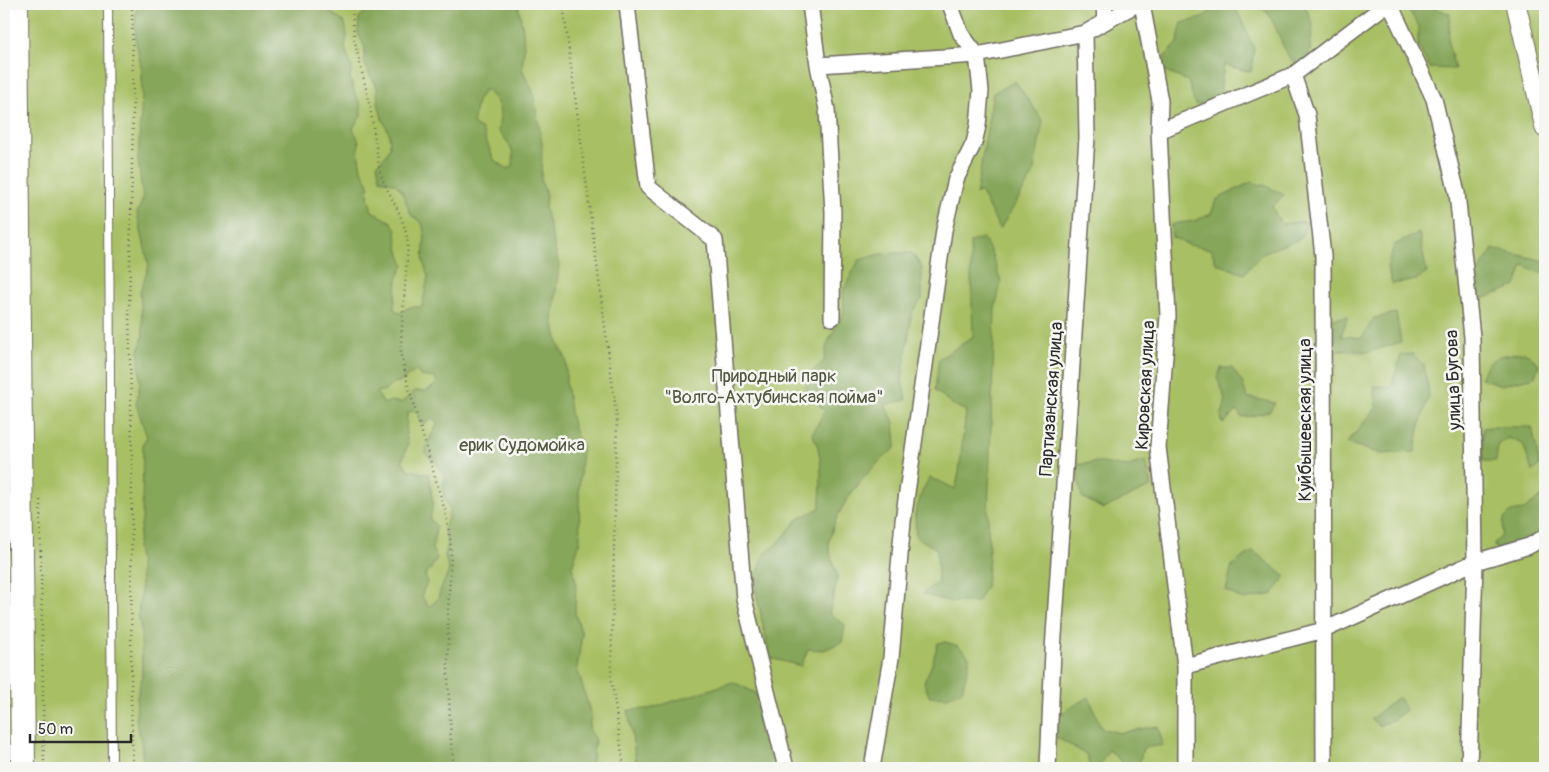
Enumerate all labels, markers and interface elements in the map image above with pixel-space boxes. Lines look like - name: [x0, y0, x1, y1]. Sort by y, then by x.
- street label: Кировская улица: [1131, 320, 1160, 450]
- street label: Партизанская улица: [1035, 321, 1068, 477]
- street label: улица Бугова: [1440, 329, 1467, 431]
- street label: Куйбышевская улица: [1294, 338, 1317, 502]
- park label: Природный парк "Волго-Ахтубинская пойма": [665, 365, 884, 409]
- park label: ерик Судомойка: [459, 434, 585, 457]
- scale bar: [30, 712, 131, 744]
- text: 50 m: [38, 720, 73, 739]

